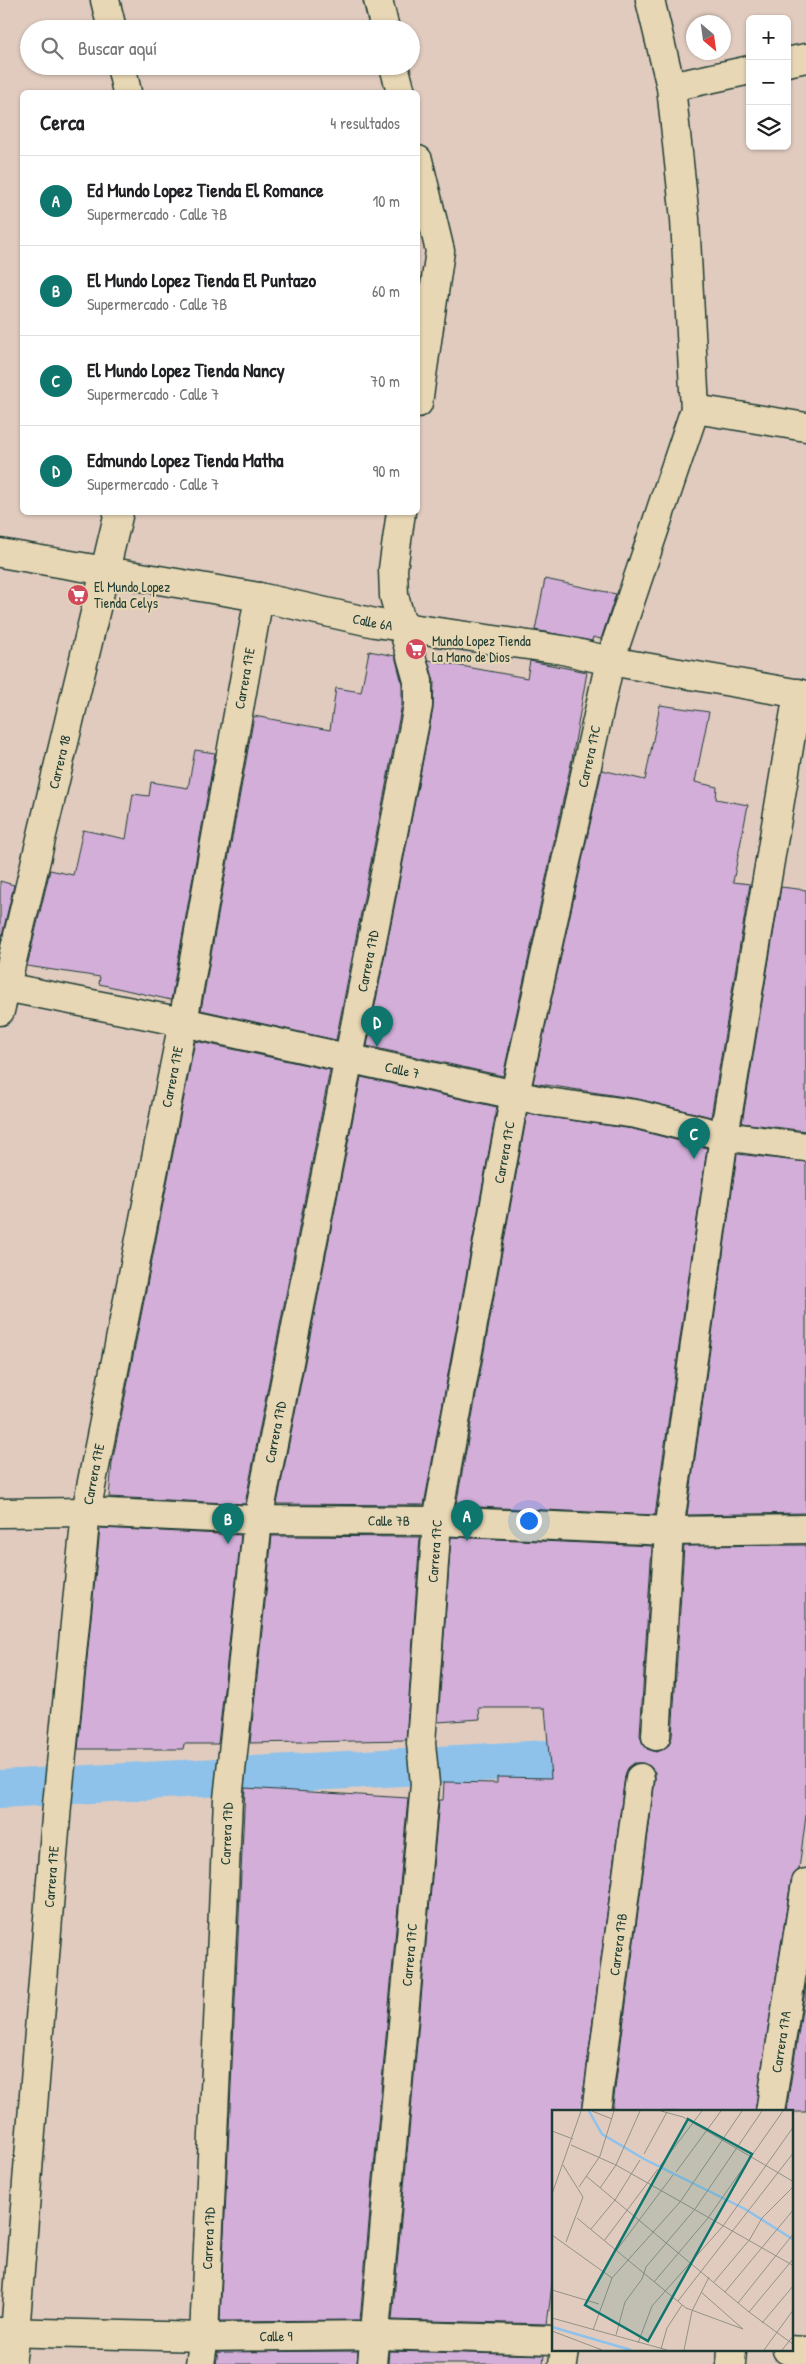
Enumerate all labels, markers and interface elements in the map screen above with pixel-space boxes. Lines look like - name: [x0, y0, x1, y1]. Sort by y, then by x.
- north arrow: [686, 15, 731, 60]
- map controls: [746, 15, 791, 150]
- button: +: [746, 15, 791, 60]
- search box: [20, 20, 420, 75]
- icon: search: [38, 34, 66, 62]
- text: Buscar aquí: [78, 35, 157, 61]
- button: −: [746, 60, 791, 105]
- button: layers: [746, 105, 791, 150]
- text: Cerca: [40, 108, 84, 137]
- text: 4 resultados: [330, 112, 400, 134]
- text: Ed Mundo Lopez Tienda El Romance: [87, 177, 324, 203]
- text: A: [52, 190, 60, 212]
- text: 10 m: [372, 190, 400, 212]
- text: Supermercado · Calle 7B: [87, 203, 227, 225]
- text: El Mundo Lopez Tienda El Puntazo: [87, 267, 316, 293]
- text: B: [52, 280, 60, 302]
- text: 60 m: [372, 280, 400, 302]
- text: Supermercado · Calle 7B: [87, 293, 227, 315]
- text: El Mundo Lopez Tienda Nancy: [87, 357, 285, 383]
- text: C: [52, 370, 60, 392]
- text: 70 m: [370, 370, 400, 392]
- text: Supermercado · Calle 7: [87, 383, 219, 405]
- text: Edmundo Lopez Tienda Matha: [87, 447, 284, 473]
- text: D: [52, 460, 60, 482]
- text: 90 m: [372, 460, 400, 482]
- text: Supermercado · Calle 7: [87, 473, 219, 495]
- place label: El Mundo Lopez Tienda Celys: [94, 577, 170, 613]
- supermarket icon: El Mundo Lopez Tienda Celys: [66, 583, 90, 607]
- street label: Calle 6A: [351, 608, 394, 634]
- place label: Mundo Lopez Tienda La Mano de Dios: [432, 631, 531, 666]
- supermarket icon: Mundo Lopez Tienda La Mano de Dios: [404, 637, 428, 661]
- street label: Carrera 17E: [229, 646, 259, 710]
- street label: Carrera 17C: [573, 723, 605, 789]
- street label: Carrera 18: [43, 733, 74, 791]
- street label: Carrera 17D: [352, 928, 383, 993]
- pin: D: [361, 1006, 393, 1047]
- street label: Carrera 17E: [156, 1044, 187, 1109]
- street label: Calle 7: [383, 1057, 422, 1083]
- pin: C: [678, 1118, 710, 1159]
- street label: Carrera 17C: [489, 1119, 519, 1185]
- street label: Carrera 17D: [259, 1399, 290, 1464]
- street label: Carrera 17E: [78, 1442, 108, 1506]
- pin: A: [451, 1500, 483, 1541]
- pin: B: [212, 1503, 244, 1544]
- your location: [516, 1508, 542, 1534]
- street label: Calle 7B: [368, 1511, 410, 1530]
- street label: Carrera 17C: [423, 1518, 446, 1583]
- street label: Carrera 17D: [215, 1802, 237, 1865]
- street label: Carrera 17E: [39, 1845, 63, 1908]
- street label: Carrera 17B: [604, 1912, 631, 1977]
- street label: Carrera 17C: [397, 1922, 421, 1987]
- street label: Carrera 17A: [766, 2009, 795, 2074]
- inset map: [552, 2110, 794, 2352]
- street label: Carrera 17D: [197, 2206, 219, 2270]
- street label: Calle 9: [259, 2326, 293, 2345]

